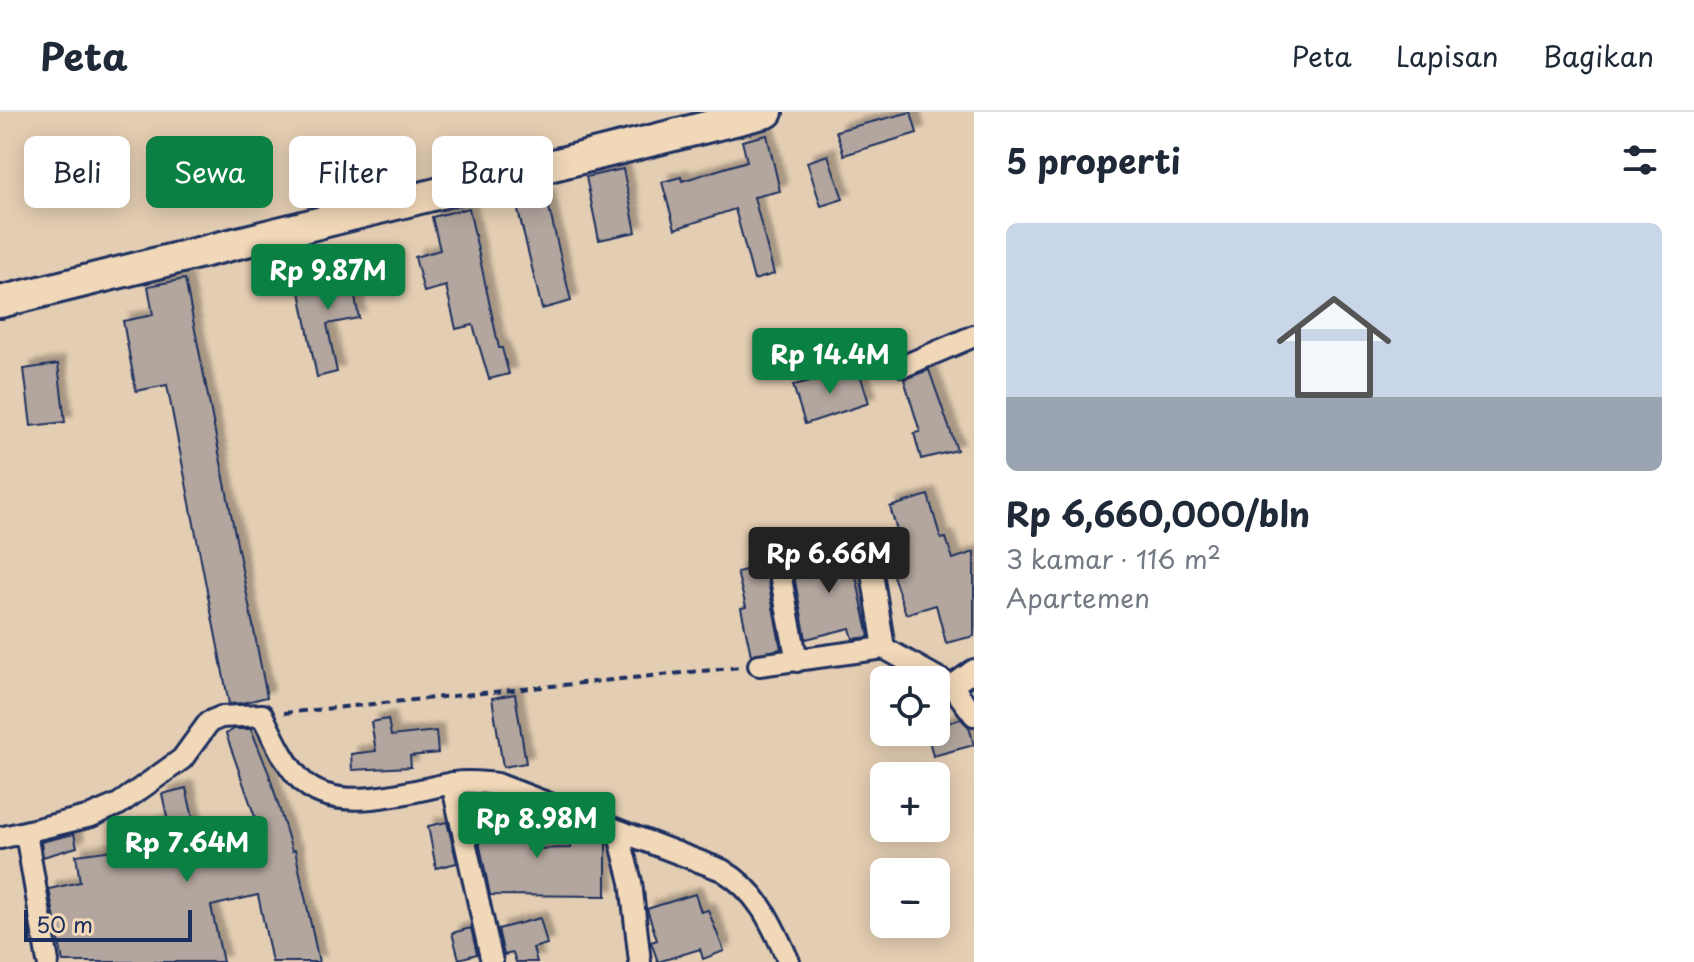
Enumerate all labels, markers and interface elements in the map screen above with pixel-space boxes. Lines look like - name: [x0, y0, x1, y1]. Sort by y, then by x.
- text: Peta: [40, 27, 128, 84]
- text: Peta: [1292, 34, 1352, 77]
- text: Lapisan: [1396, 34, 1499, 77]
- text: Bagikan: [1543, 34, 1654, 77]
- text: 5 properti: [1006, 134, 1180, 186]
- chip: Beli: [24, 136, 130, 208]
- chip: Sewa: [146, 136, 273, 208]
- chip: Filter: [289, 136, 416, 208]
- chip: Baru: [432, 136, 553, 208]
- icon: filters: [1618, 138, 1662, 182]
- pin: Rp 9.87M: [245, 244, 411, 312]
- text: Rp 9.87M: [269, 250, 387, 289]
- icon: home: [1262, 275, 1406, 419]
- pin: Rp 14.4M: [747, 328, 913, 396]
- text: Rp 14.4M: [770, 334, 890, 373]
- text: Rp 6,660,000/bln: [1006, 487, 1310, 539]
- pin: Rp 6.66M: [746, 527, 912, 595]
- text: Rp 6.66M: [767, 533, 891, 572]
- text: 3 kamar · 116 m²: [1006, 539, 1221, 578]
- text: Apartemen: [1006, 578, 1150, 617]
- map controls: [870, 666, 950, 938]
- button: locate: [870, 666, 950, 746]
- button: +: [870, 762, 950, 842]
- pin: Rp 8.98M: [454, 792, 620, 860]
- text: Rp 8.98M: [476, 798, 598, 837]
- pin: Rp 7.64M: [104, 816, 270, 884]
- text: Rp 7.64M: [125, 822, 249, 861]
- button: −: [870, 858, 950, 938]
- scale bar: [24, 906, 192, 942]
- text: 50 m: [36, 907, 93, 940]

